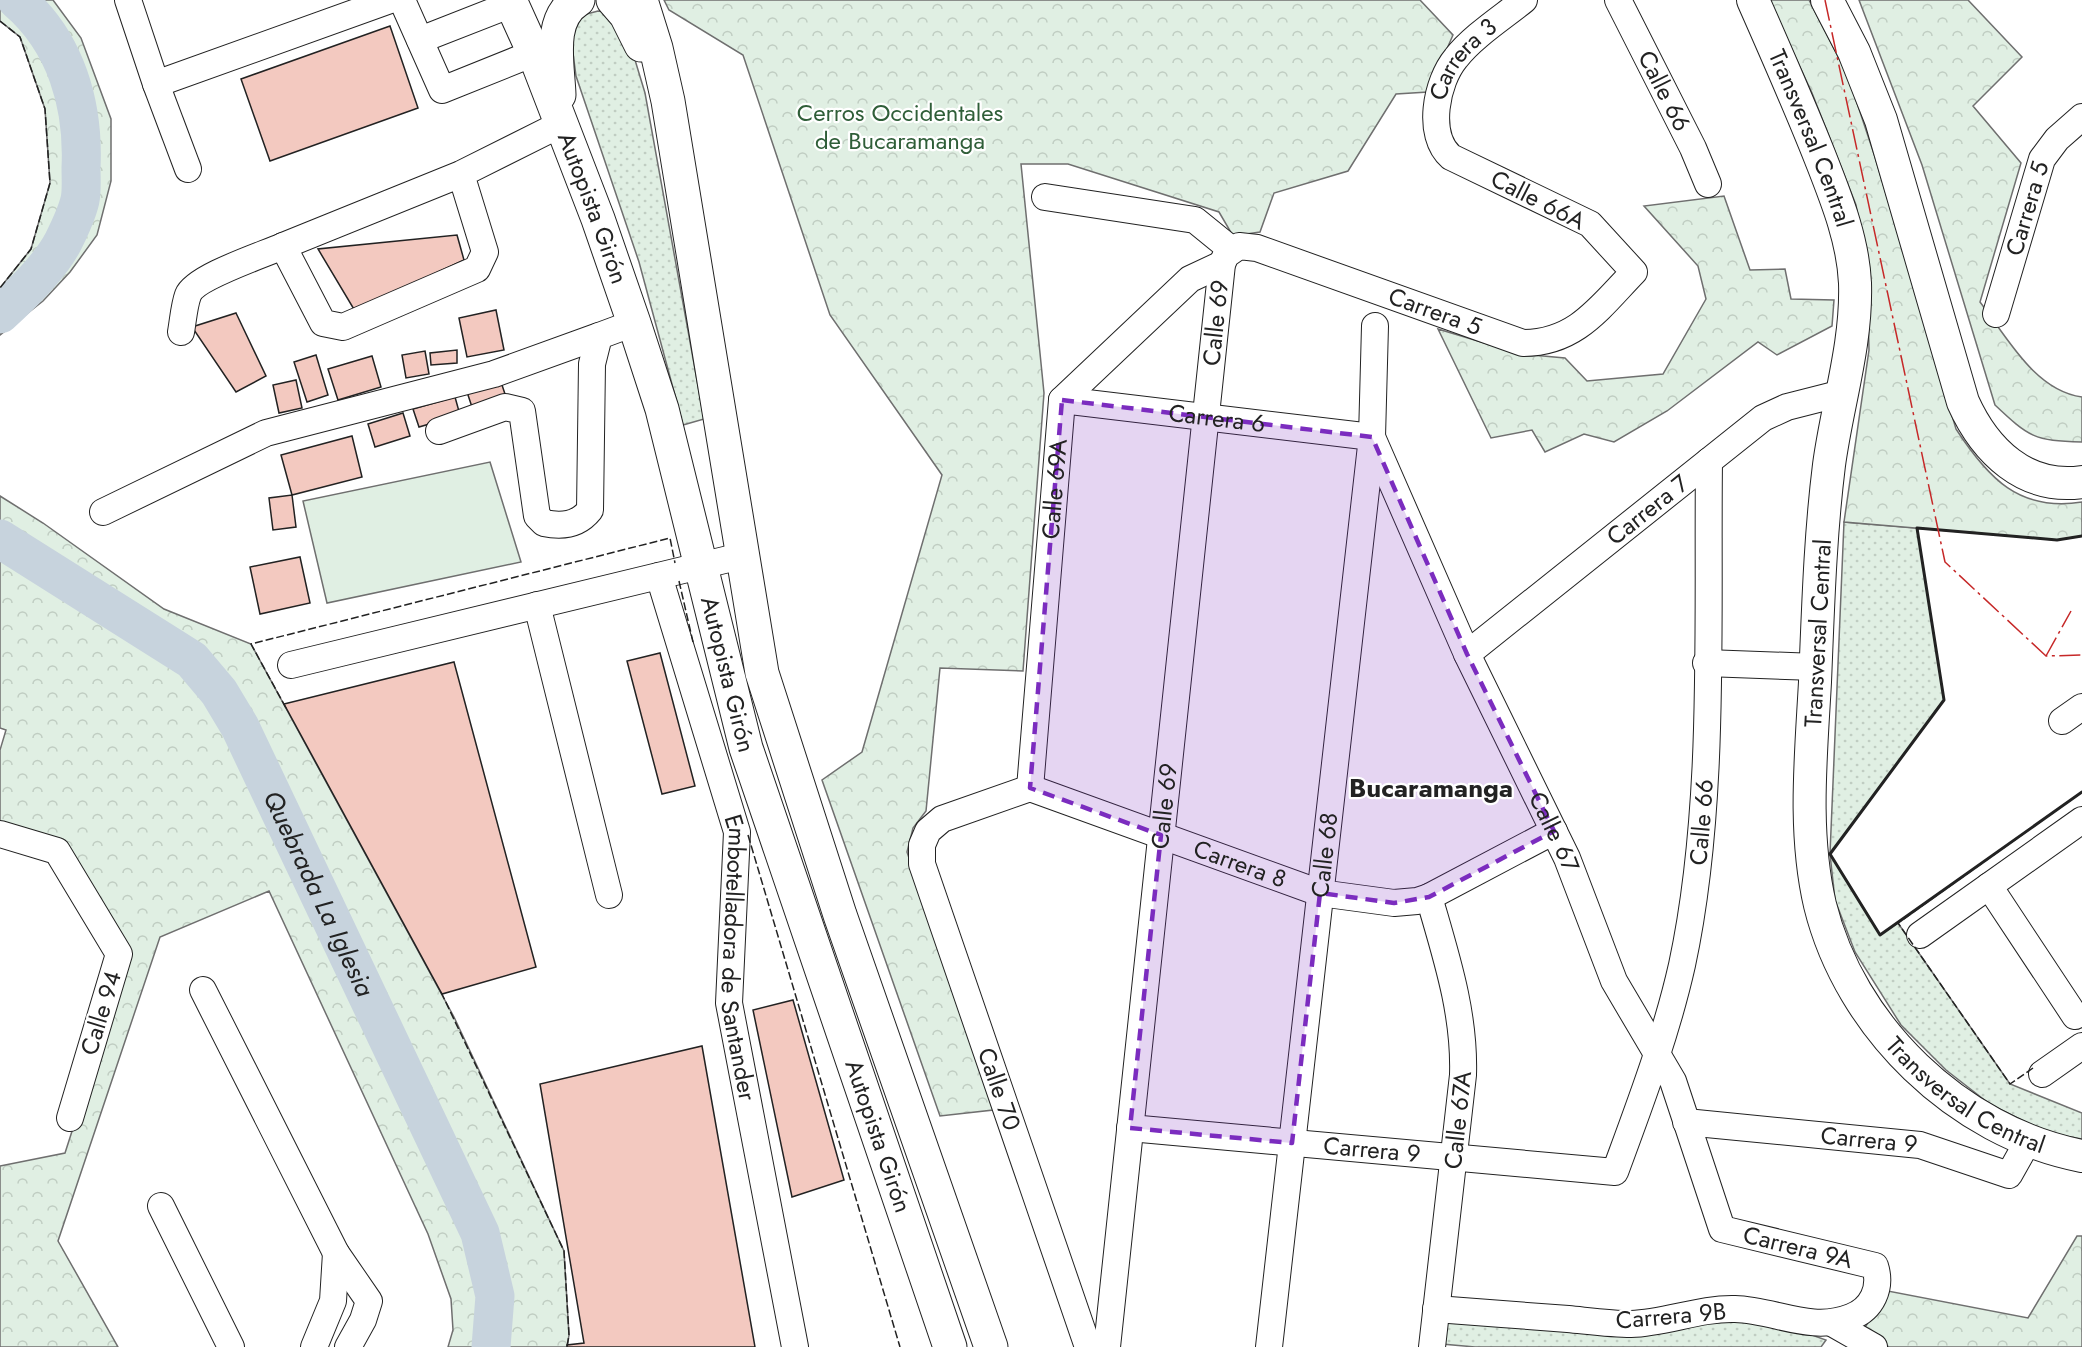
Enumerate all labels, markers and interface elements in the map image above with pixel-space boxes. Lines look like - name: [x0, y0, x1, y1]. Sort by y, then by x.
- street label: Carrera 3: [1420, 9, 1504, 104]
- street label: Calle 66: [1629, 44, 1700, 137]
- street label: Transversal Central: [1760, 44, 1862, 231]
- park label: Cerros Occidentales de Bucaramanga: [797, 95, 1003, 158]
- street label: Autopista Girón: [549, 127, 637, 288]
- street label: Carrera 5: [1996, 157, 2057, 260]
- street label: Calle 66A: [1485, 161, 1592, 238]
- street label: Calle 69: [1193, 278, 1237, 367]
- street label: Carrera 5: [1384, 278, 1487, 344]
- street label: Carrera 6: [1167, 395, 1267, 441]
- street label: Calle 69A: [1033, 437, 1076, 540]
- street label: Carrera 7: [1599, 466, 1696, 553]
- street label: Transversal Central: [1795, 538, 1840, 728]
- street label: Autopista Girón: [692, 593, 764, 756]
- street label: Calle 69: [1142, 761, 1186, 851]
- district label: Bucaramanga: [1349, 769, 1513, 807]
- street label: Calle 66: [1680, 778, 1722, 867]
- water label: Quebrada La Iglesia: [254, 784, 385, 1004]
- street label: Calle 67: [1520, 786, 1589, 877]
- street label: Embotelladora de Santander: [712, 810, 766, 1104]
- street label: Calle 68: [1302, 811, 1346, 900]
- street label: Carrera 8: [1189, 831, 1291, 896]
- street label: Calle 94: [71, 966, 130, 1059]
- street label: Transversal Central: [1878, 1029, 2050, 1162]
- street label: Calle 70: [969, 1043, 1030, 1135]
- street label: Autopista Girón: [836, 1055, 921, 1217]
- street label: Calle 67A: [1435, 1069, 1480, 1171]
- street label: Carrera 9: [1819, 1117, 1919, 1162]
- street label: Carrera 9: [1322, 1128, 1422, 1171]
- street label: Carrera 9A: [1740, 1217, 1856, 1277]
- street label: Carrera 9B: [1614, 1293, 1728, 1338]

